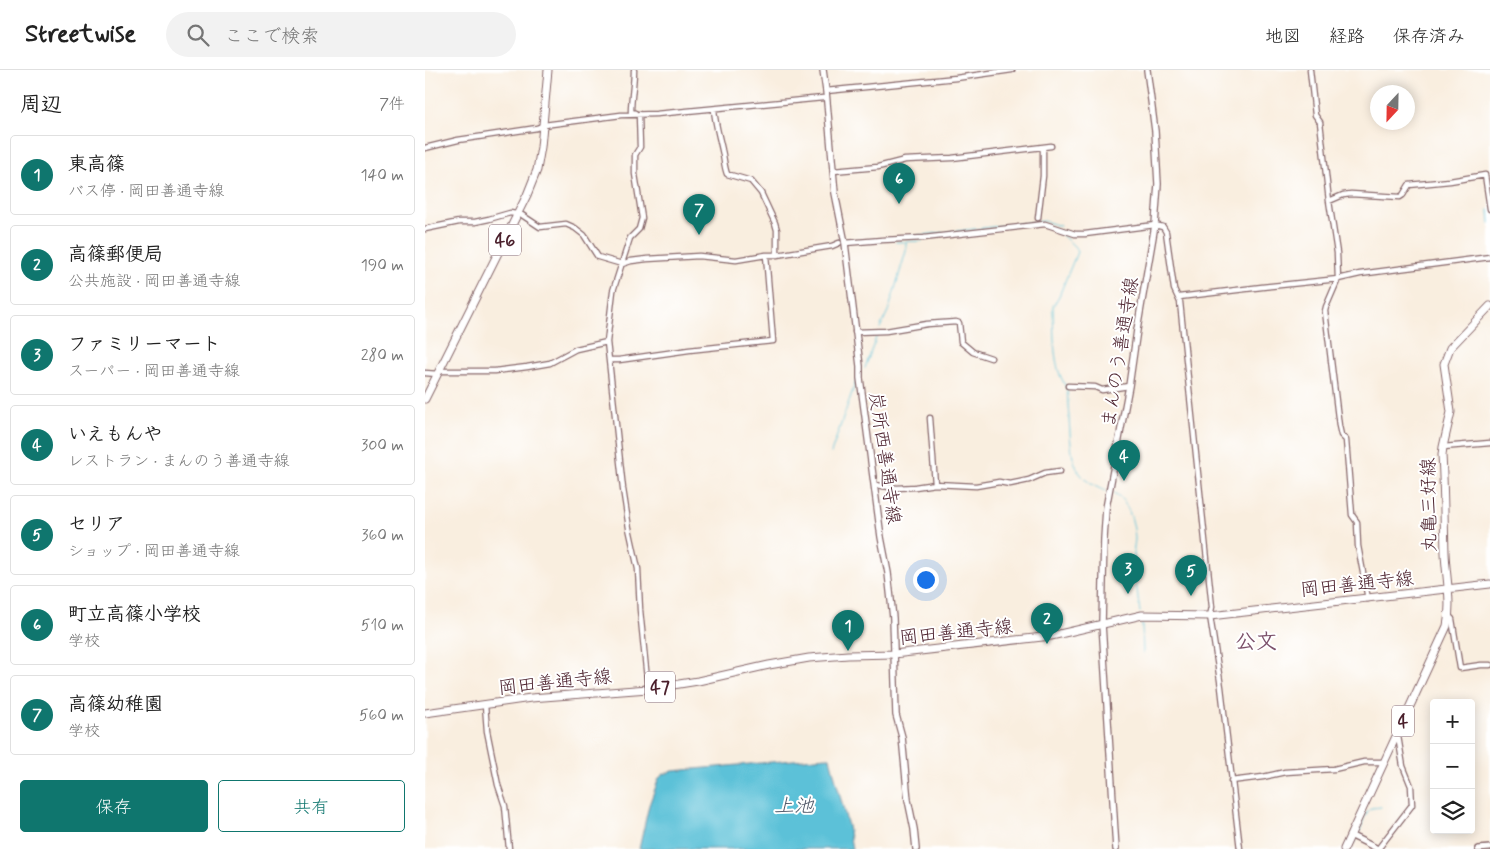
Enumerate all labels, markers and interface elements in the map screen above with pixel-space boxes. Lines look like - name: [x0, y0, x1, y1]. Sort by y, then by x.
- search box: [166, 12, 516, 57]
- text: Streetwise: [25, 19, 136, 50]
- icon: search: [184, 21, 212, 49]
- text: ここで検索: [224, 24, 319, 49]
- text: 地図: [1265, 25, 1301, 49]
- text: 経路: [1329, 25, 1365, 49]
- text: 保存済み: [1393, 25, 1465, 49]
- north arrow: [1370, 85, 1415, 130]
- text: 周辺: [20, 91, 62, 119]
- text: 7件: [379, 94, 405, 115]
- text: 東高篠: [68, 152, 125, 177]
- pin: 6: [883, 163, 915, 204]
- text: 1: [33, 165, 41, 186]
- text: 140 m: [360, 165, 404, 186]
- text: バス停 · 岡田善通寺線: [68, 181, 224, 202]
- pin: 7: [683, 194, 715, 235]
- road number: 46: [489, 224, 521, 256]
- text: 高篠郵便局: [68, 242, 163, 267]
- text: 2: [33, 255, 41, 276]
- text: 190 m: [361, 255, 404, 276]
- text: 公共施設 · 岡田善通寺線: [68, 271, 240, 292]
- street label: まんのう善通寺線: [1096, 275, 1145, 429]
- text: ファミリーマート: [68, 332, 221, 357]
- text: 3: [33, 345, 41, 366]
- text: 280 m: [361, 345, 404, 366]
- text: スーパー · 岡田善通寺線: [68, 361, 240, 382]
- street label: 炭所西善通寺線: [863, 391, 906, 526]
- text: いえもんや: [68, 422, 163, 447]
- text: 4: [32, 435, 42, 456]
- text: 300 m: [361, 435, 404, 456]
- pin: 4: [1108, 440, 1140, 481]
- text: レストラン · まんのう善通寺線: [68, 451, 290, 472]
- street label: 丸亀三好線: [1416, 457, 1443, 553]
- text: セリア: [68, 512, 125, 537]
- text: 5: [32, 525, 42, 546]
- text: 360 m: [361, 525, 404, 546]
- text: ショップ · 岡田善通寺線: [68, 541, 240, 562]
- pin: 3: [1112, 553, 1144, 594]
- pin: 5: [1175, 555, 1207, 596]
- street label: 岡田善通寺線: [1299, 566, 1415, 603]
- your location: [913, 567, 939, 593]
- text: 町立高篠小学校: [68, 602, 201, 627]
- pin: 2: [1031, 603, 1063, 644]
- pin: 1: [832, 610, 864, 651]
- street label: 岡田善通寺線: [898, 614, 1014, 651]
- text: 6: [33, 615, 41, 636]
- text: 510 m: [361, 615, 404, 636]
- district label: 公文: [1235, 628, 1277, 656]
- text: 学校: [68, 631, 100, 652]
- street label: 岡田善通寺線: [497, 664, 613, 701]
- road number: 47: [645, 672, 675, 702]
- text: 高篠幼稚園: [68, 692, 163, 717]
- map controls: [1430, 699, 1475, 834]
- button: +: [1430, 699, 1475, 744]
- text: 7: [32, 705, 42, 726]
- text: 560 m: [359, 705, 404, 726]
- road number: 4: [1392, 706, 1414, 736]
- text: 学校: [68, 721, 100, 742]
- button: −: [1430, 744, 1475, 789]
- button: 保存: [20, 780, 208, 832]
- button: 共有: [218, 780, 405, 832]
- button: layers: [1430, 789, 1475, 834]
- water label: 上池: [774, 793, 815, 820]

